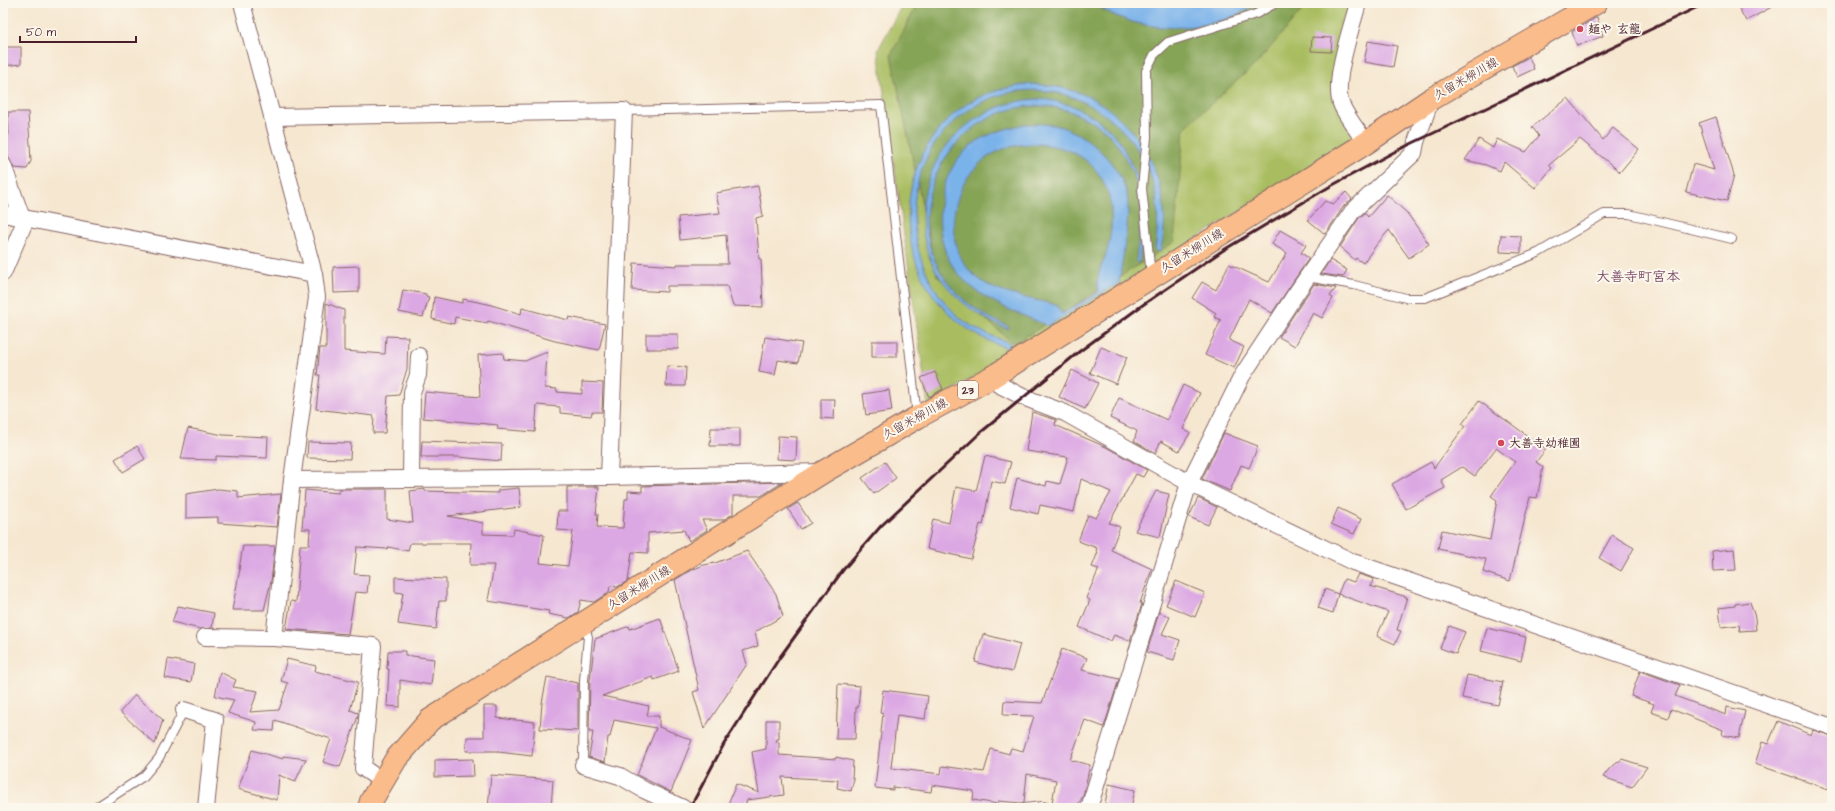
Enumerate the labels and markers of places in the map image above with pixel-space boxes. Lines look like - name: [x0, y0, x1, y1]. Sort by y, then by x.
- place label: 麺や 玄龍: [1588, 21, 1641, 38]
- marker: 麺や 玄龍: [1575, 24, 1585, 34]
- place label: 大善寺幼稚園: [1509, 435, 1581, 452]
- marker: 大善寺幼稚園: [1496, 438, 1506, 448]

